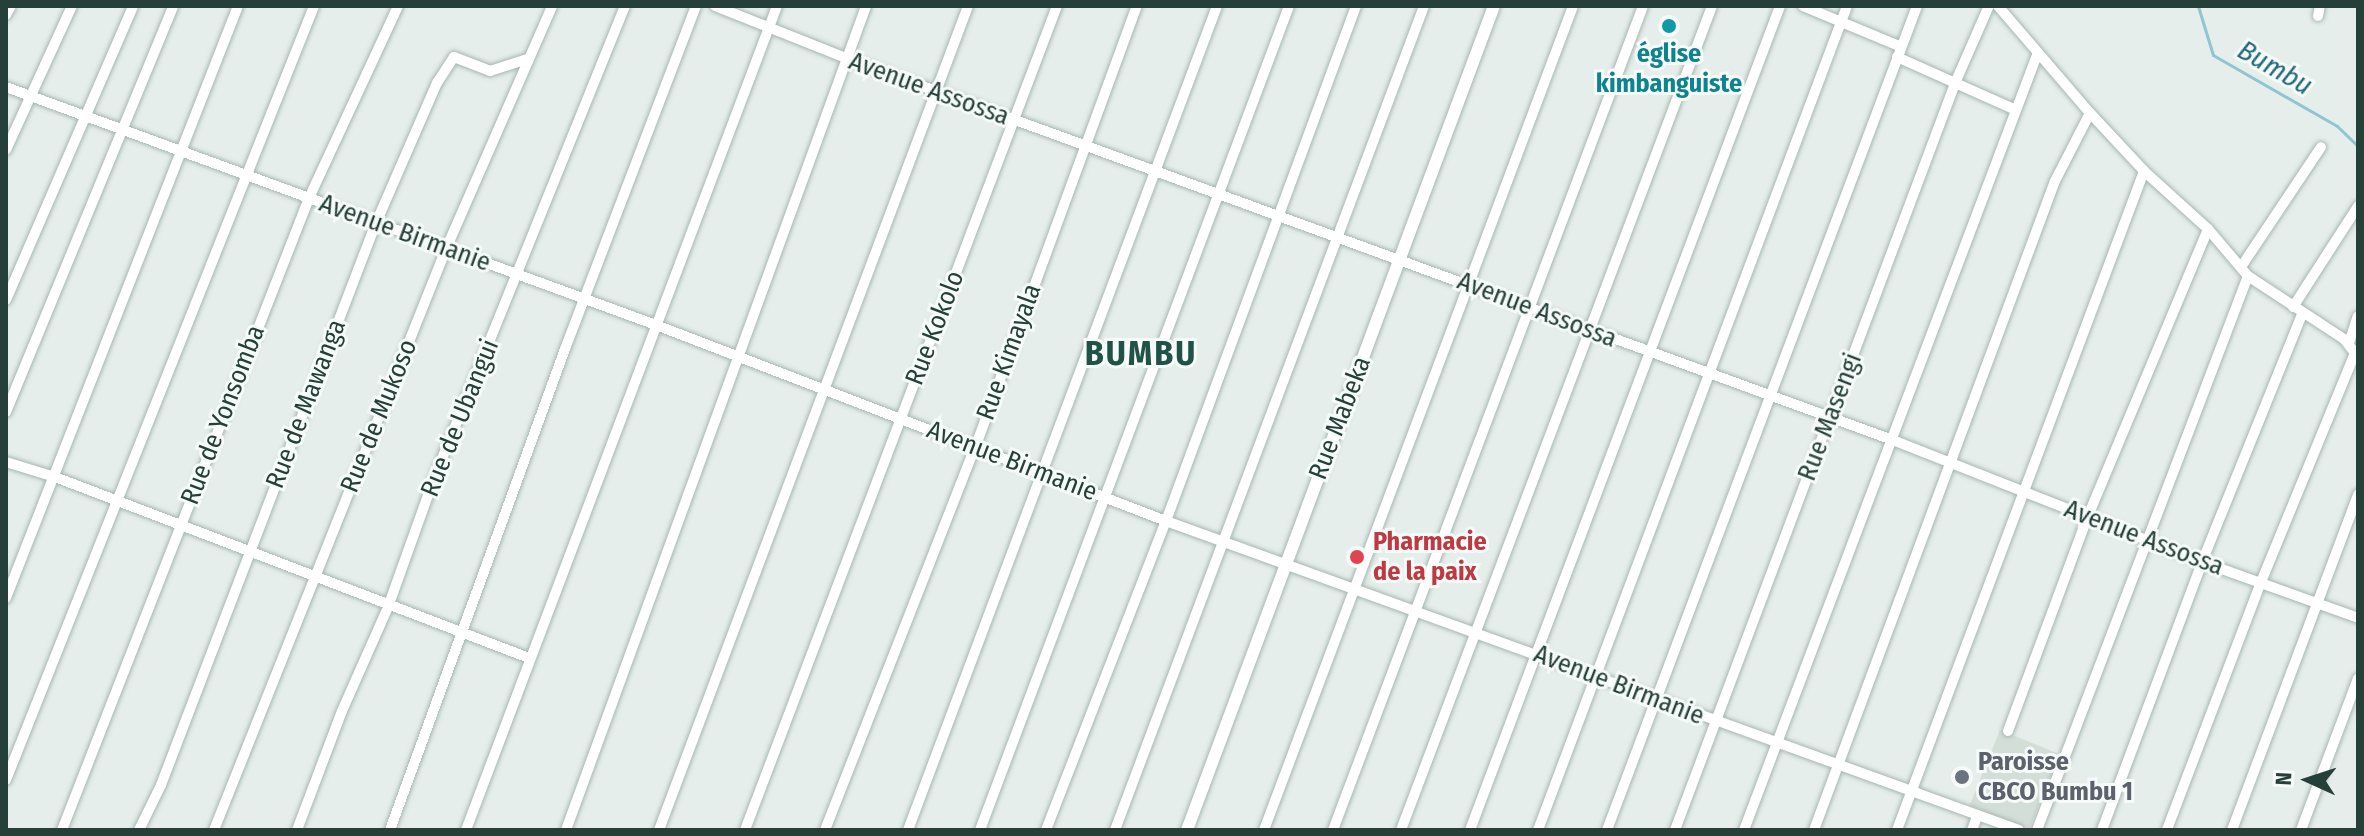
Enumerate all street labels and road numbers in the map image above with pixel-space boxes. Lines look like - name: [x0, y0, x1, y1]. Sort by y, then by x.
- street label: Avenue Assossa: [845, 46, 1013, 132]
- street label: Avenue Birmanie: [315, 188, 495, 278]
- street label: Avenue Assossa: [1453, 265, 1621, 355]
- street label: Rue Kokolo: [899, 267, 971, 389]
- street label: Rue Kimayala: [970, 280, 1048, 424]
- street label: Rue de Mawanga: [259, 315, 353, 493]
- street label: Rue de Yonsomba: [174, 321, 272, 509]
- street label: Rue de Mukoso: [334, 335, 424, 497]
- street label: Rue de Ubangui: [414, 335, 506, 501]
- street label: Rue Masengi: [1791, 349, 1869, 485]
- street label: Rue Mabeka: [1302, 352, 1378, 484]
- street label: Avenue Birmanie: [922, 414, 1102, 508]
- street label: Avenue Assossa: [2060, 493, 2228, 583]
- street label: Avenue Birmanie: [1529, 638, 1709, 732]

